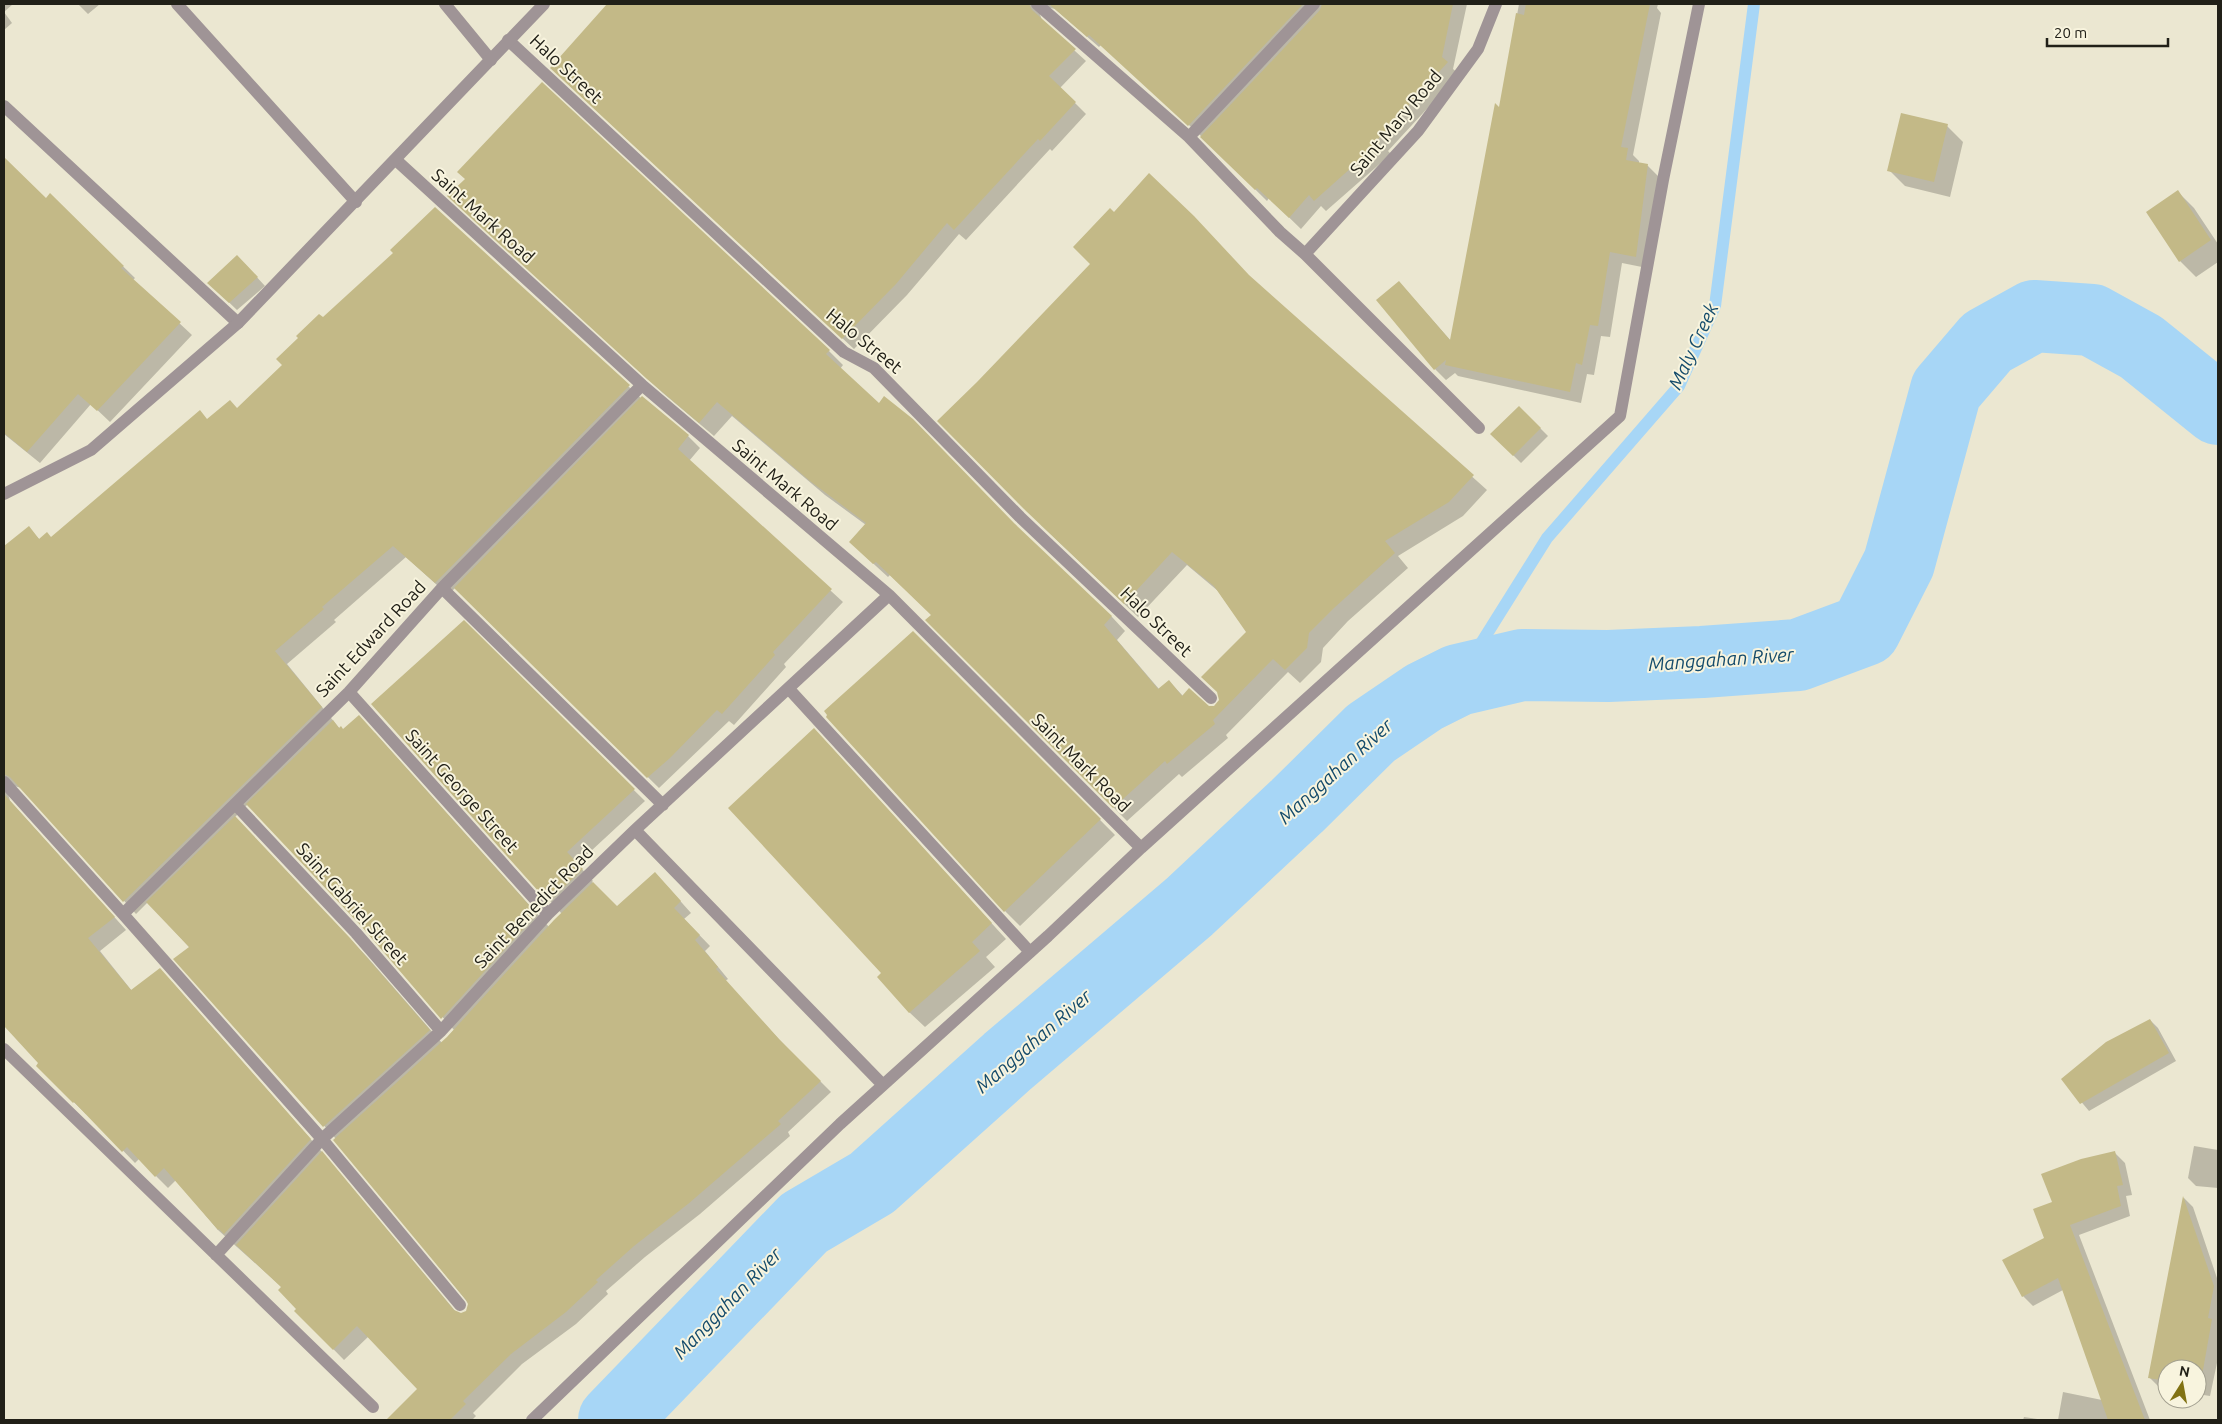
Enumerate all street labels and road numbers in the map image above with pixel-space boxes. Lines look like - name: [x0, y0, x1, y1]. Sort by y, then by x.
- street label: Halo Street: [526, 30, 607, 107]
- street label: Saint Mary Road: [1345, 66, 1445, 179]
- street label: Saint Mark Road: [428, 164, 539, 267]
- street label: Halo Street: [823, 304, 906, 377]
- street label: Saint Mark Road: [729, 434, 842, 534]
- street label: Saint Edward Road: [311, 576, 429, 700]
- street label: Halo Street: [1117, 582, 1197, 660]
- street label: Saint Mark Road: [1028, 709, 1135, 816]
- street label: Saint George Street: [402, 725, 523, 856]
- street label: Saint Gabriel Street: [293, 838, 413, 968]
- street label: Saint Benedict Road: [470, 841, 597, 972]

